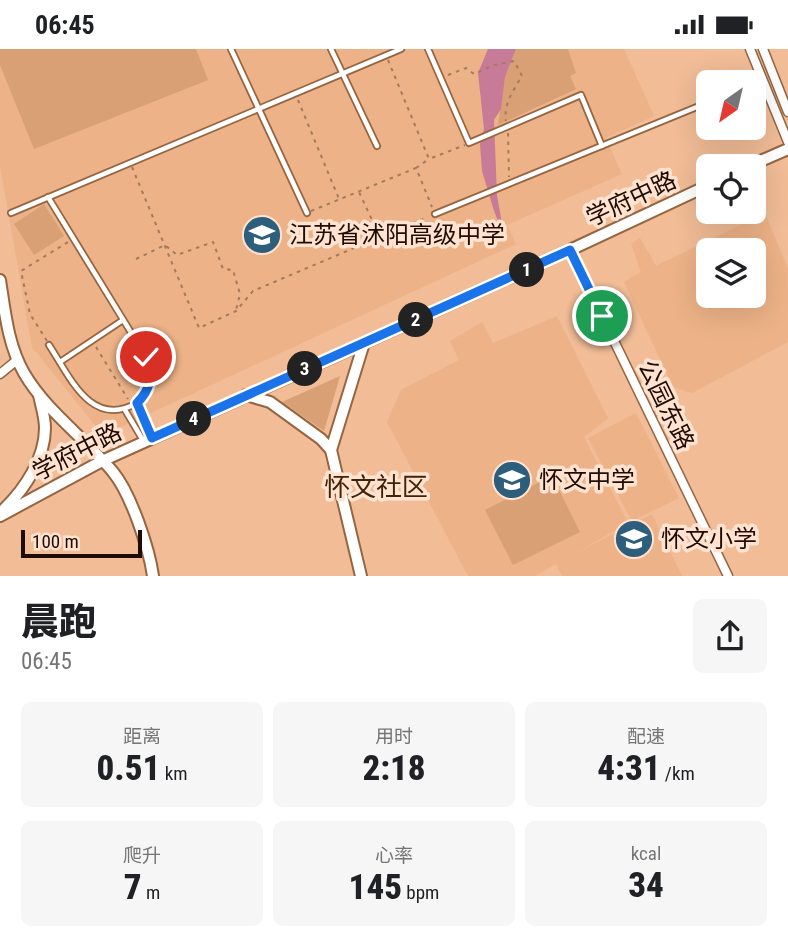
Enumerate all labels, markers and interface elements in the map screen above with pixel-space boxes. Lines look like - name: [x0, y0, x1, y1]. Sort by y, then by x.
- text: 06:45: [35, 10, 95, 40]
- north arrow: [696, 70, 766, 140]
- map controls: [696, 70, 766, 308]
- button: locate: [696, 154, 766, 224]
- street label: 学府中路: [582, 166, 680, 232]
- school or university icon: 江苏省沭阳高级中学: [241, 214, 283, 256]
- place label: 江苏省沭阳高级中学: [289, 221, 505, 249]
- button: layers: [696, 238, 766, 308]
- pin: 1: [510, 253, 544, 287]
- text: 1: [522, 258, 531, 281]
- pin: [572, 286, 632, 346]
- icon: arrive: [583, 297, 621, 335]
- pin: 2: [398, 303, 434, 337]
- text: 2: [411, 308, 420, 331]
- pin: [116, 327, 176, 387]
- icon: check: [127, 338, 165, 376]
- pin: 3: [288, 351, 322, 387]
- street label: 公园东路: [632, 356, 700, 454]
- text: 3: [300, 357, 309, 380]
- pin: 4: [176, 401, 212, 437]
- text: 4: [189, 407, 198, 430]
- street label: 学府中路: [28, 418, 126, 486]
- school or university icon: 怀文中学: [491, 459, 533, 501]
- place label: 怀文中学: [539, 466, 635, 494]
- district label: 怀文社区: [324, 472, 428, 502]
- school or university icon: 怀文小学: [613, 518, 655, 560]
- place label: 怀文小学: [661, 525, 757, 553]
- scale bar: [21, 527, 142, 559]
- text: 100 m: [32, 530, 79, 553]
- button: share: [693, 599, 767, 673]
- text: 晨跑: [21, 600, 97, 644]
- text: 06:45: [21, 648, 72, 675]
- text: 距离: [123, 725, 161, 748]
- text: 用时: [375, 725, 413, 748]
- text: 配速: [627, 725, 665, 748]
- text: 0.51: [97, 748, 160, 789]
- text: 2:18: [362, 748, 426, 789]
- text: 4:31: [597, 748, 660, 789]
- text: km: [160, 762, 188, 785]
- text: /km: [660, 762, 695, 785]
- text: kcal: [631, 842, 661, 865]
- text: 爬升: [123, 844, 161, 867]
- text: 心率: [375, 844, 413, 867]
- text: 34: [628, 865, 664, 906]
- text: 7: [124, 867, 142, 908]
- text: 145: [349, 867, 402, 908]
- text: m: [142, 881, 160, 904]
- text: bpm: [402, 881, 439, 904]

